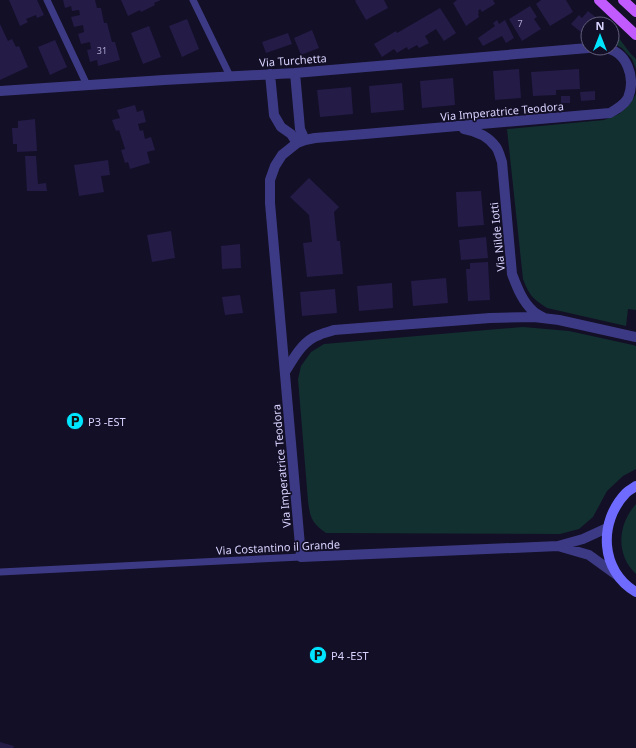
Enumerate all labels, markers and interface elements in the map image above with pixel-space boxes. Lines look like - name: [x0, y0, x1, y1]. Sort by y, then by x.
- north arrow: [580, 16, 620, 56]
- house number: 7: [517, 17, 523, 30]
- text: N: [596, 18, 604, 33]
- house number: 31: [97, 44, 107, 57]
- street label: Via Turchetta: [259, 50, 327, 70]
- street label: Via Imperatrice Teodora: [440, 98, 564, 124]
- street label: Via Nilde Iotti: [486, 202, 508, 272]
- street label: Via Imperatrice Teodora: [268, 404, 294, 528]
- parking icon: P3 -EST: [65, 411, 85, 431]
- place label: P3 -EST: [88, 414, 126, 429]
- street label: Via Costantino il Grande: [216, 536, 340, 558]
- parking icon: P4 -EST: [308, 645, 328, 665]
- place label: P4 -EST: [331, 648, 369, 663]

